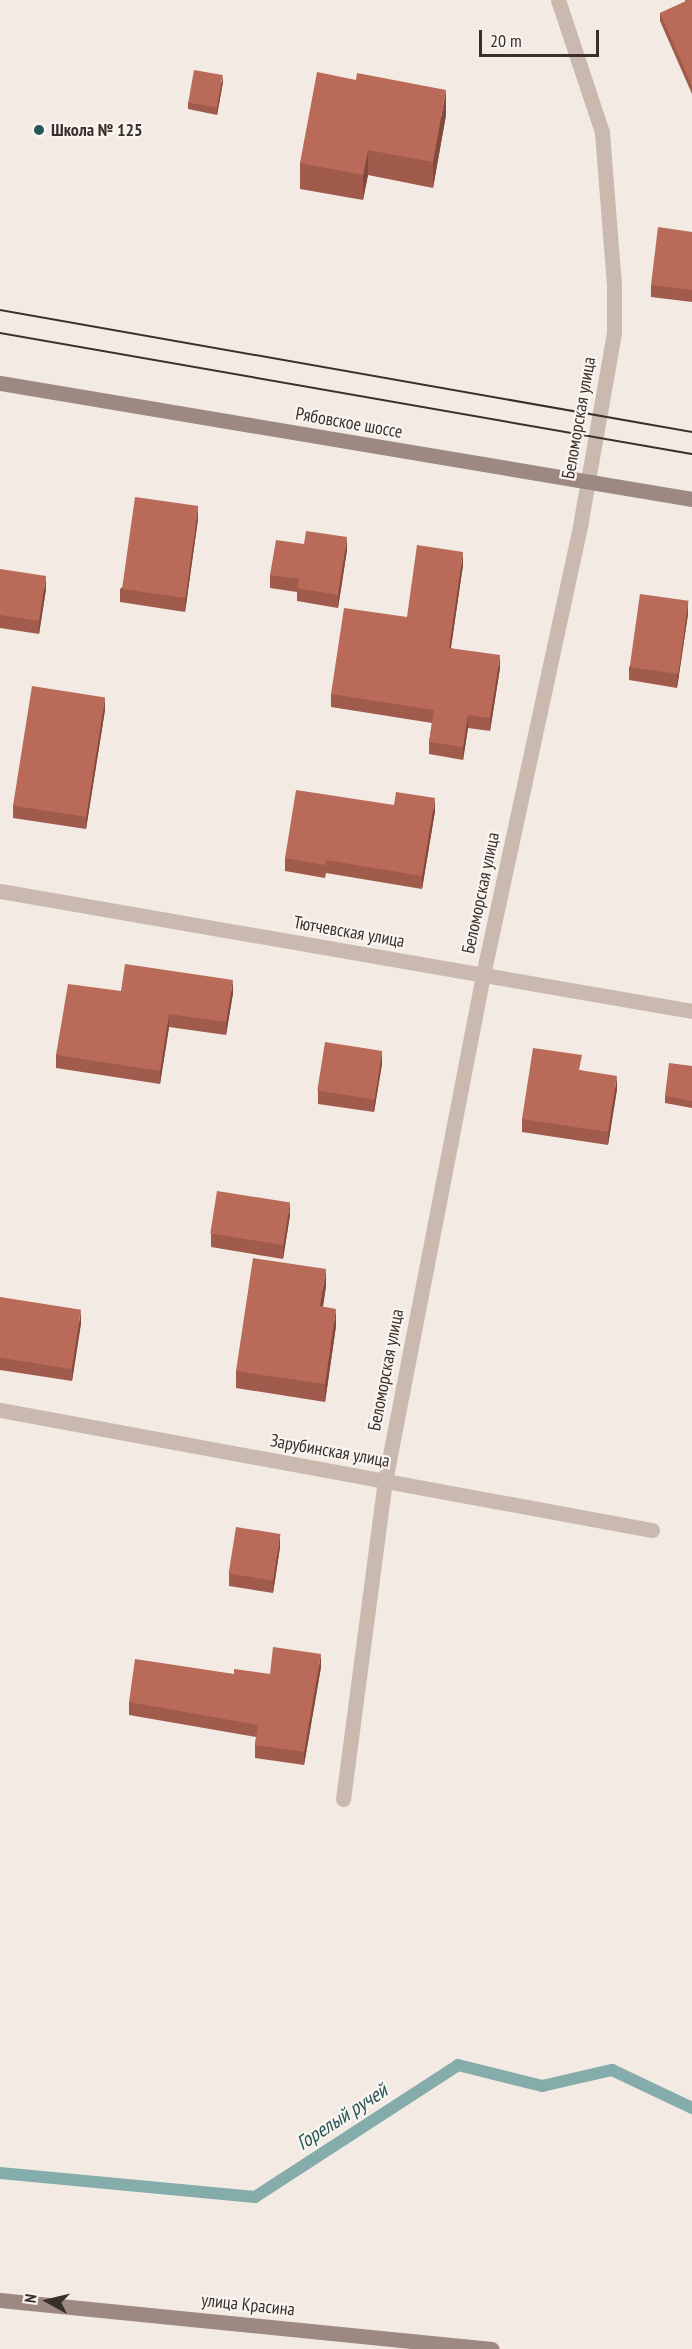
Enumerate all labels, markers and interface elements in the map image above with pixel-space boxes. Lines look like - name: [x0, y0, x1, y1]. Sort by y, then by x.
- scale bar: [482, 18, 602, 56]
- text: 20 m: [490, 29, 522, 52]
- place label: Школа № 125: [51, 119, 143, 141]
- marker: Школа № 125: [32, 123, 46, 137]
- street label: Беломорская улица: [558, 355, 600, 481]
- street label: Рябовское шоссе: [294, 403, 404, 443]
- street label: Беломорская улица: [458, 830, 504, 956]
- street label: Тютчевская улица: [292, 912, 406, 952]
- street label: Беломорская улица: [364, 1307, 408, 1433]
- street label: Зарубинская улица: [268, 1430, 392, 1472]
- water label: Горелый ручей: [292, 2079, 392, 2155]
- north arrow: [18, 2271, 78, 2331]
- street label: улица Красина: [200, 2289, 296, 2321]
- text: N: [20, 2293, 41, 2304]

